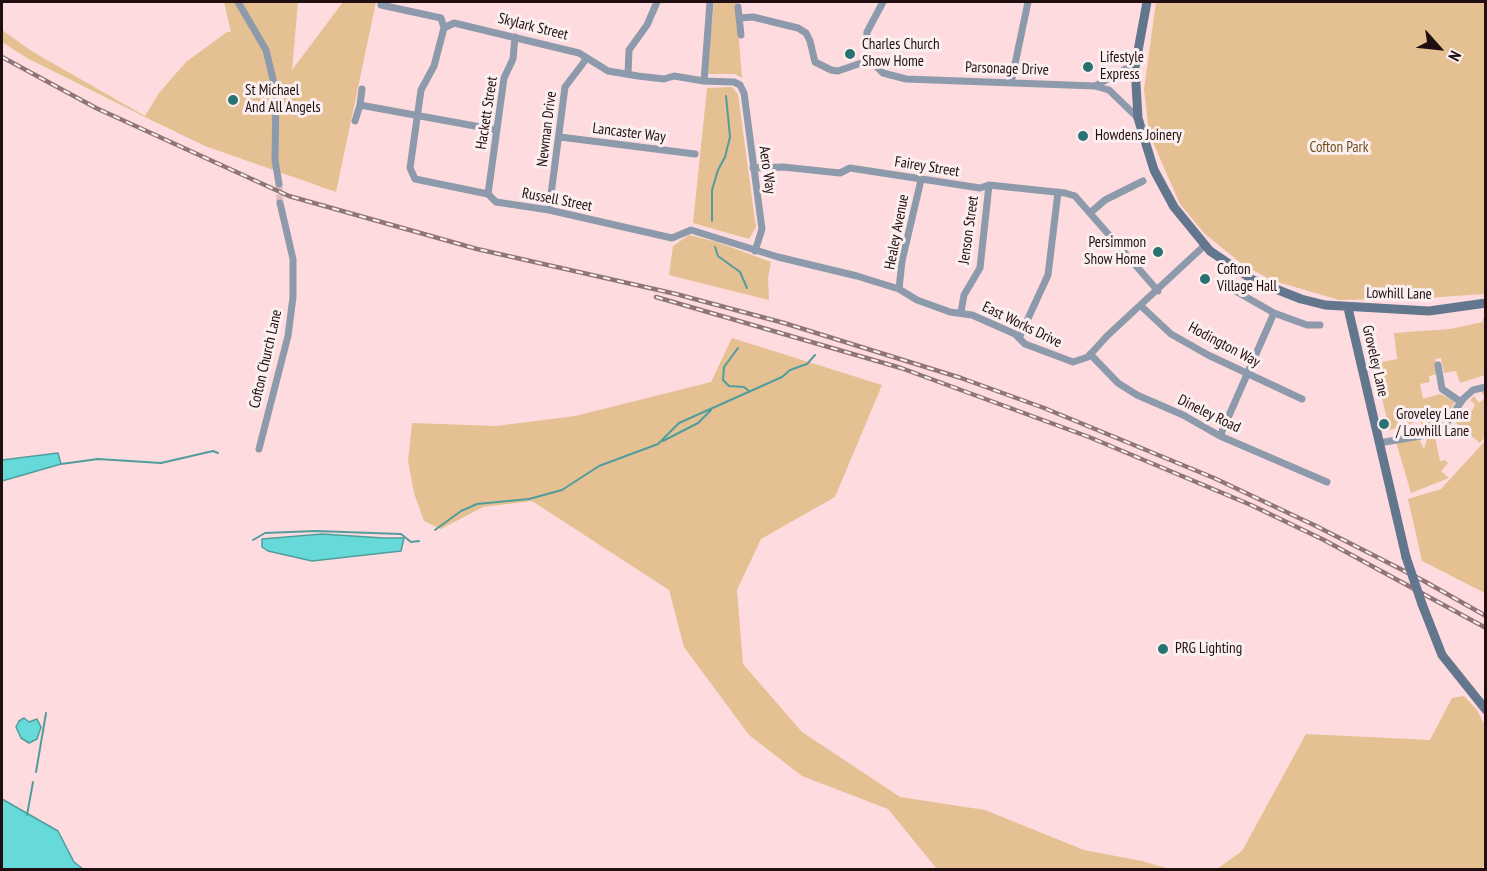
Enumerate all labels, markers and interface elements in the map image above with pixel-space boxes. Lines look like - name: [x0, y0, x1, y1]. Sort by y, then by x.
- street label: Skylark Street: [496, 10, 570, 44]
- north arrow: [1409, 18, 1469, 78]
- place label: Charles Church Show Home: [862, 36, 940, 71]
- marker: Charles Church Show Home: [843, 47, 857, 61]
- text: N: [1444, 48, 1466, 65]
- place label: Lifestyle Express: [1100, 49, 1144, 84]
- street label: Parsonage Drive: [965, 59, 1049, 79]
- marker: Lifestyle Express: [1081, 60, 1095, 74]
- street label: Hackett Street: [472, 75, 502, 151]
- place label: St Michael And All Angels: [245, 82, 321, 117]
- street label: Newman Drive: [533, 90, 561, 168]
- marker: St Michael And All Angels: [226, 93, 240, 107]
- street label: Lancaster Way: [591, 120, 667, 146]
- place label: Howdens Joinery: [1095, 127, 1182, 145]
- marker: Howdens Joinery: [1076, 129, 1090, 143]
- park label: Cofton Park: [1310, 139, 1368, 157]
- street label: Aero Way: [755, 145, 779, 195]
- street label: Fairey Street: [893, 153, 961, 181]
- street label: Russell Street: [520, 184, 594, 216]
- street label: Healey Avenue: [881, 193, 913, 271]
- street label: Jenson Street: [955, 195, 983, 265]
- place label: Persimmon Show Home: [1084, 234, 1146, 269]
- marker: Persimmon Show Home: [1151, 245, 1165, 259]
- place label: Cofton Village Hall: [1217, 261, 1277, 296]
- marker: Cofton Village Hall: [1198, 272, 1212, 286]
- street label: Lowhill Lane: [1366, 284, 1432, 304]
- street label: East Works Drive: [979, 298, 1065, 352]
- street label: Cofton Church Lane: [246, 308, 286, 410]
- street label: Hodington Way: [1185, 319, 1263, 371]
- street label: Groveley Lane: [1358, 323, 1392, 399]
- street label: Dineley Road: [1175, 391, 1243, 437]
- place label: Groveley Lane / Lowhill Lane: [1396, 406, 1469, 441]
- marker: Groveley Lane / Lowhill Lane: [1377, 417, 1391, 431]
- place label: PRG Lighting: [1175, 640, 1242, 658]
- marker: PRG Lighting: [1156, 642, 1170, 656]

